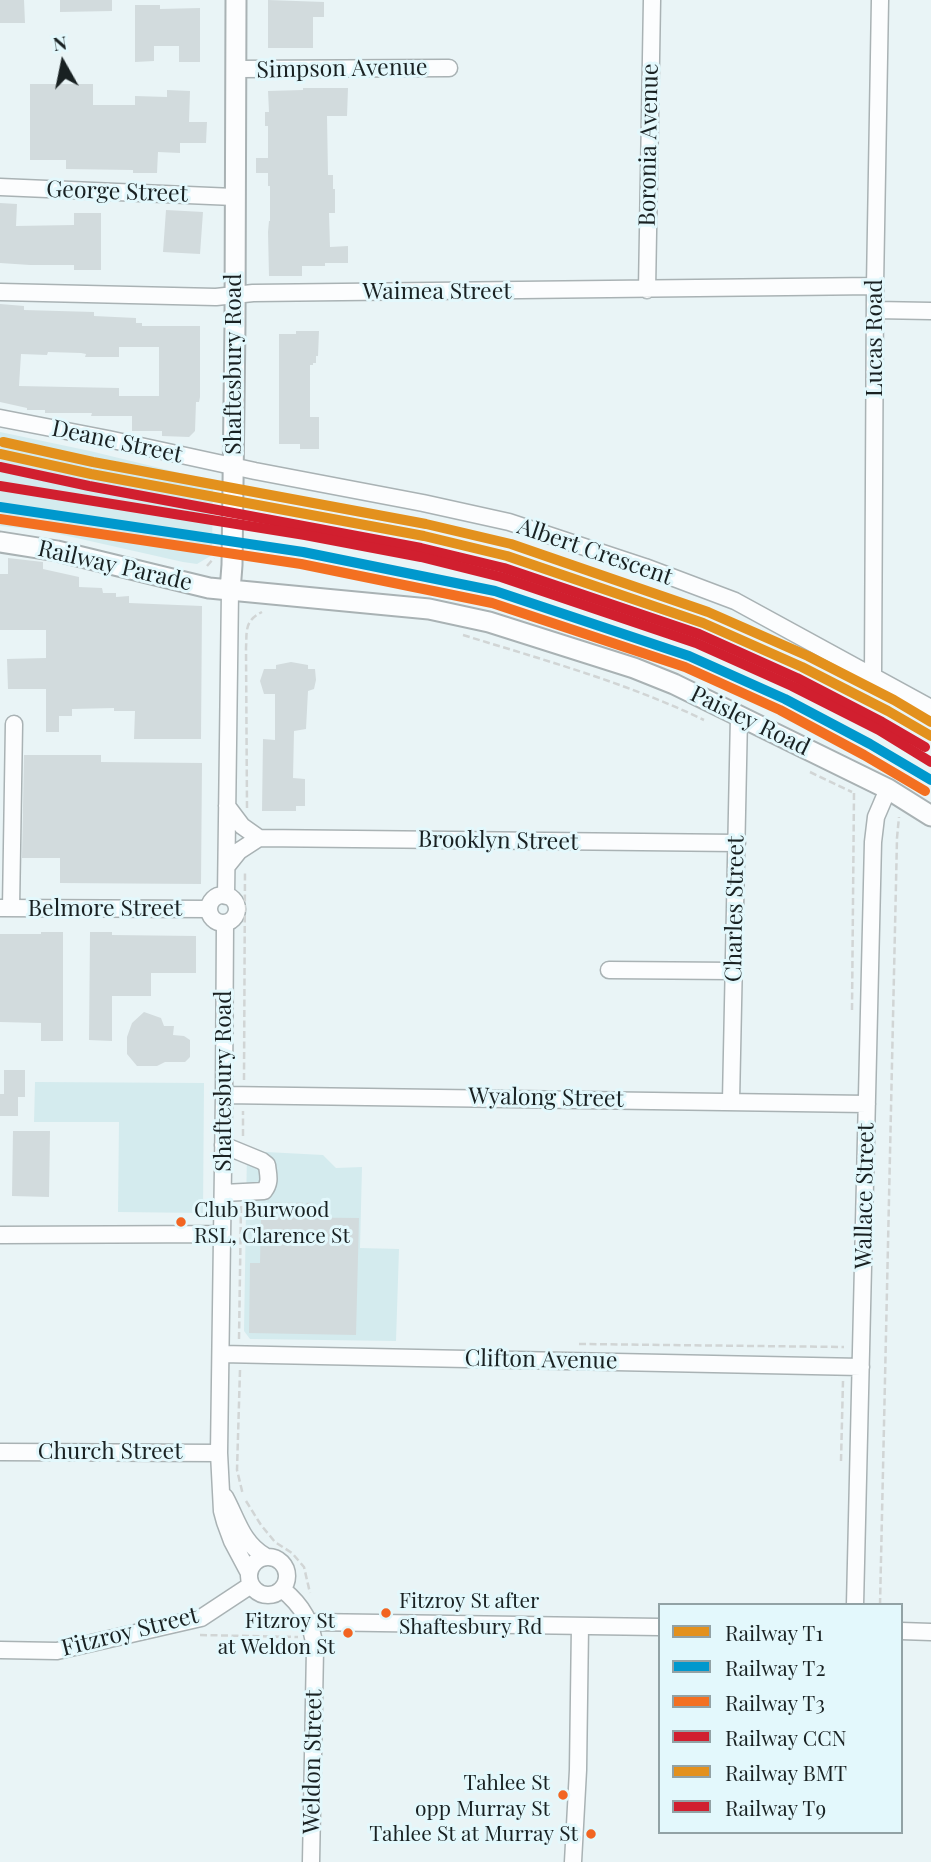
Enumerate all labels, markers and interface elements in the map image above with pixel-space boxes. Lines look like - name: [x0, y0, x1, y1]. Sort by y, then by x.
- north arrow: [28, 28, 98, 98]
- text: N: [51, 28, 69, 56]
- street label: Simpson Avenue: [256, 54, 428, 84]
- street label: Boronia Avenue: [634, 63, 664, 227]
- street label: George Street: [46, 176, 188, 208]
- street label: Shaftesbury Road: [220, 273, 248, 455]
- street label: Waimea Street: [363, 278, 511, 306]
- street label: Lucas Road: [861, 279, 889, 397]
- street label: Deane Street: [49, 415, 185, 469]
- street label: Albert Crescent: [514, 513, 676, 591]
- street label: Railway Parade: [35, 535, 195, 597]
- street label: Paisley Road: [686, 680, 814, 762]
- street label: Brooklyn Street: [418, 826, 578, 856]
- street label: Charles Street: [720, 836, 750, 982]
- street label: Belmore Street: [28, 895, 182, 923]
- street label: Shaftesbury Road: [210, 990, 238, 1172]
- street label: Wyalong Street: [468, 1083, 624, 1113]
- street label: Wallace Street: [850, 1123, 880, 1269]
- place label: Club Burwood RSL, Clarence St: [194, 1197, 350, 1247]
- marker: Club Burwood RSL, Clarence St: [174, 1215, 188, 1229]
- street label: Clifton Avenue: [464, 1345, 618, 1375]
- street label: Church Street: [38, 1438, 182, 1466]
- place label: Fitzroy St after Shaftesbury Rd: [399, 1588, 543, 1638]
- street label: Fitzroy Street: [59, 1602, 201, 1662]
- legend: [658, 1603, 903, 1834]
- marker: Fitzroy St after Shaftesbury Rd: [379, 1606, 393, 1620]
- place label: Fitzroy St at Weldon St: [218, 1608, 335, 1658]
- text: Railway T1: [725, 1618, 823, 1646]
- marker: Fitzroy St at Weldon St: [341, 1626, 355, 1640]
- text: Railway T2: [725, 1653, 825, 1681]
- text: Railway T3: [725, 1688, 825, 1716]
- street label: Weldon Street: [298, 1690, 328, 1834]
- text: Railway CCN: [725, 1723, 847, 1751]
- text: Railway BMT: [725, 1758, 847, 1786]
- place label: Tahlee St opp Murray St: [415, 1770, 550, 1820]
- marker: Tahlee St opp Murray St: [556, 1788, 570, 1802]
- text: Railway T9: [725, 1793, 826, 1821]
- place label: Tahlee St at Murray St: [369, 1821, 578, 1847]
- marker: Tahlee St at Murray St: [584, 1827, 598, 1841]

